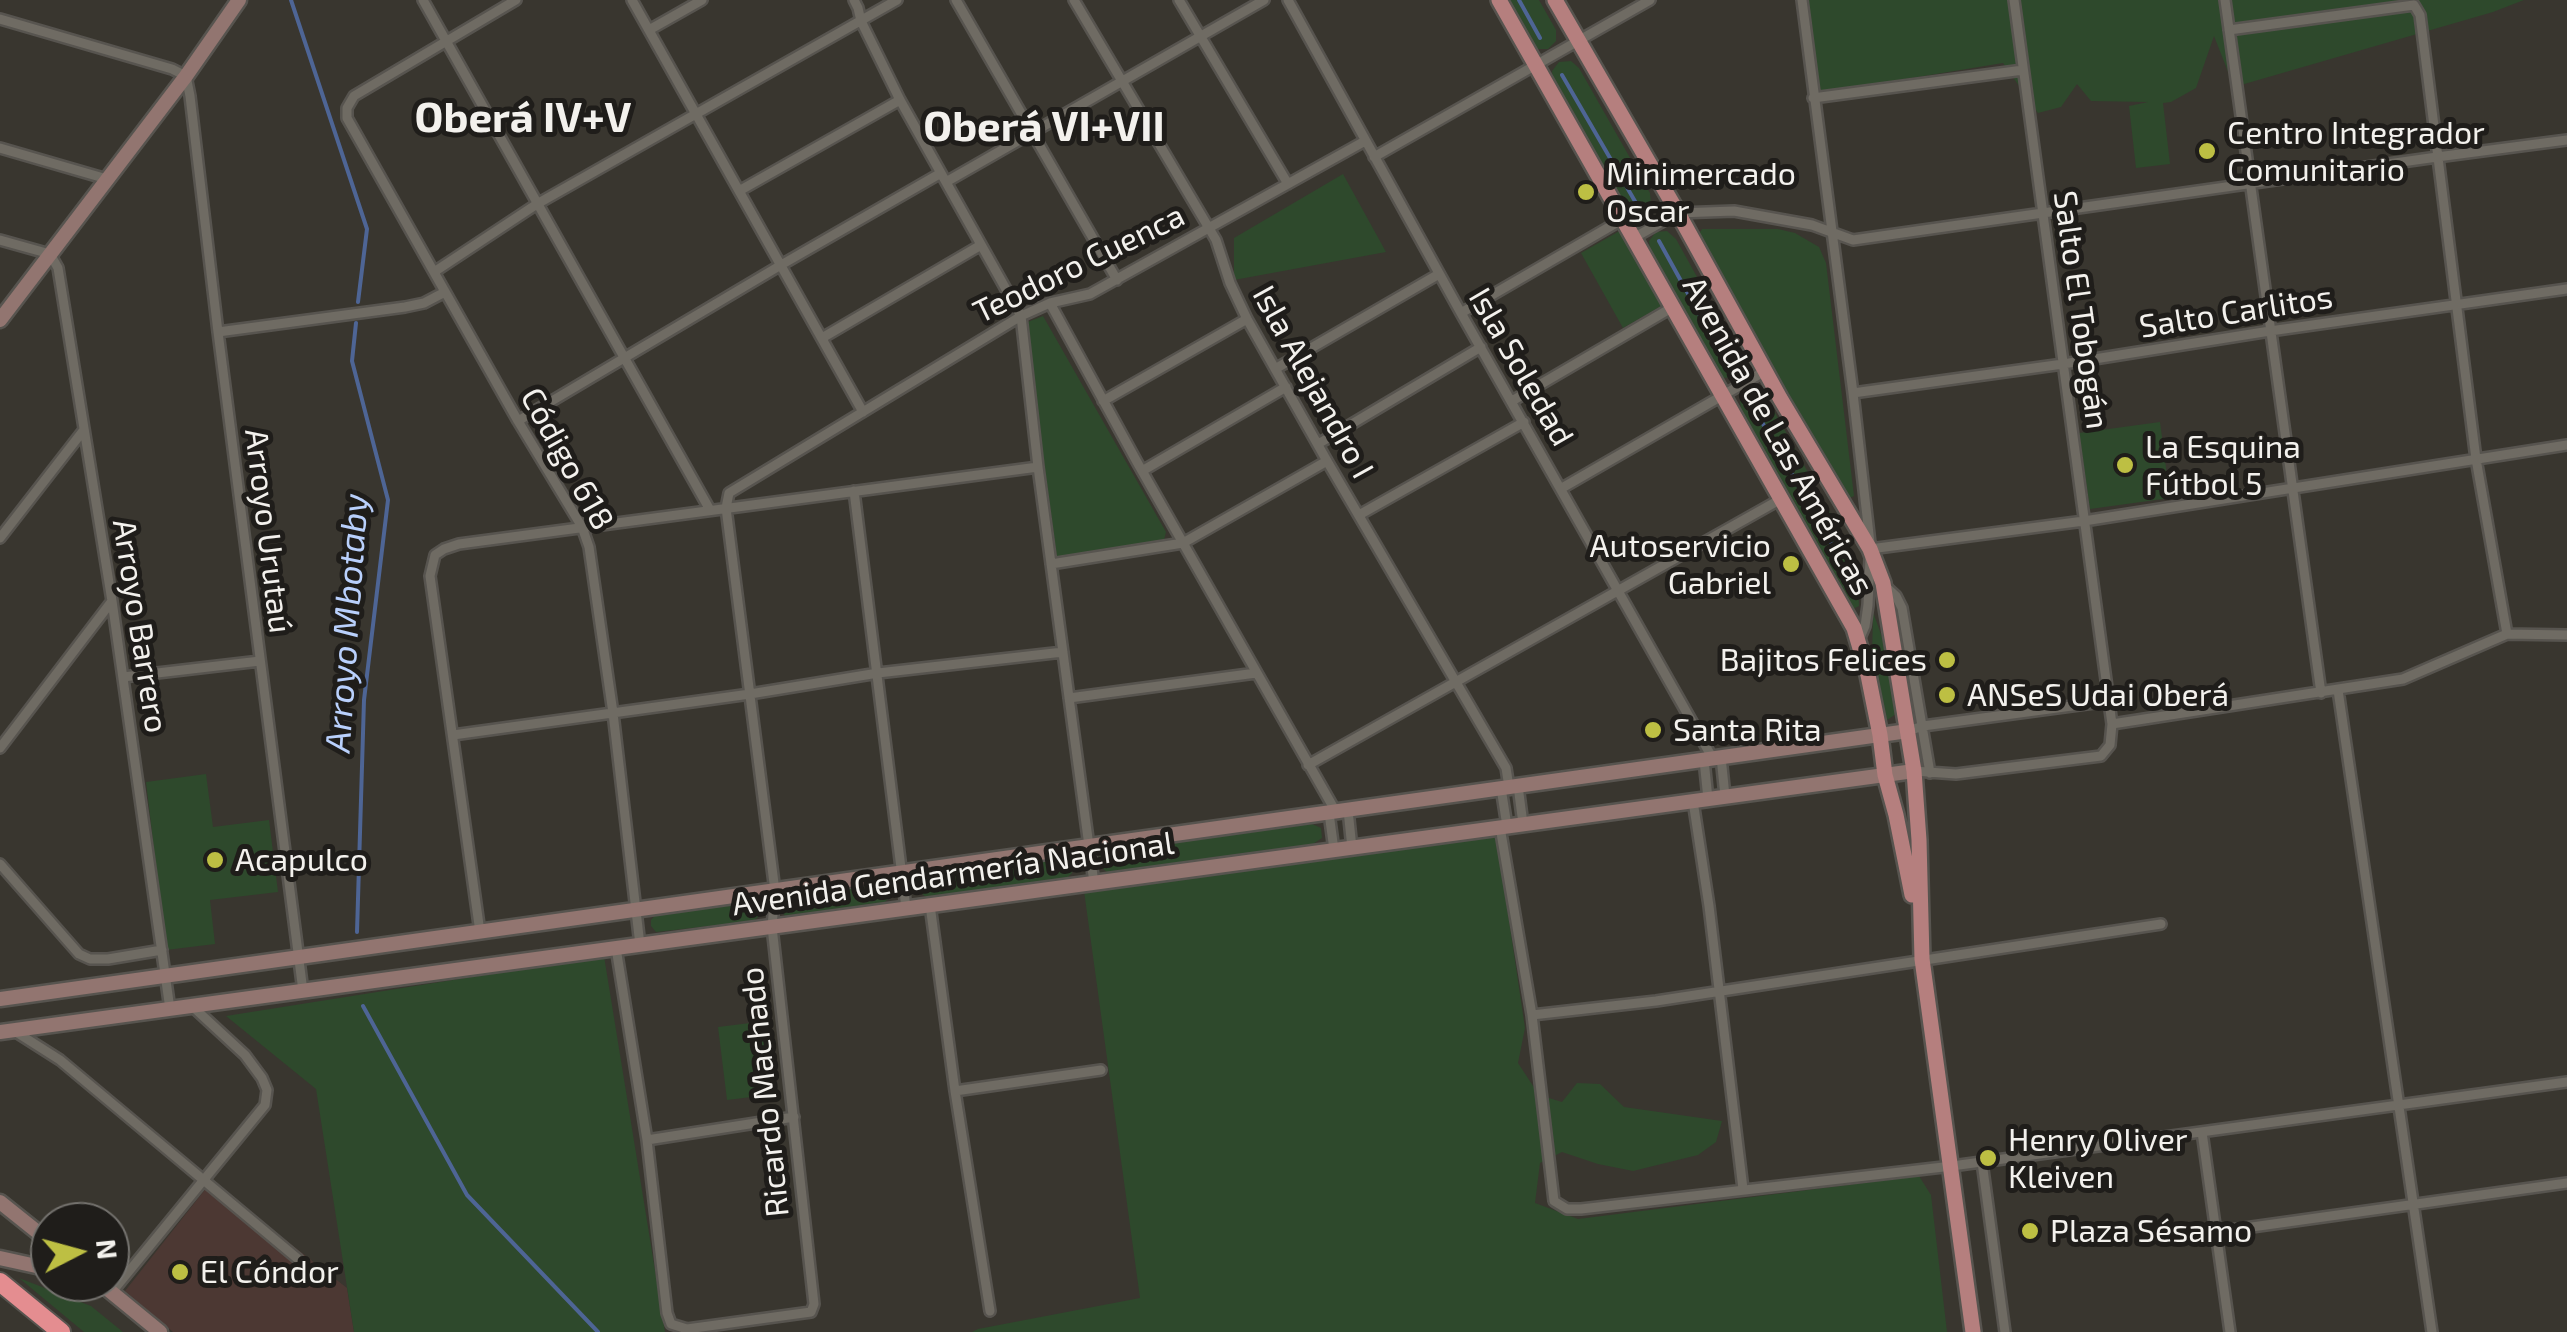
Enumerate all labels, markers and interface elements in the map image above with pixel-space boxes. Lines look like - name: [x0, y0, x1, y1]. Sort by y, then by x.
- district label: Oberá IV+V: [415, 93, 631, 143]
- district label: Oberá VI+VII: [923, 102, 1165, 152]
- place label: Centro Integrador Comunitario: [2227, 114, 2485, 189]
- marker: Centro Integrador Comunitario: [2196, 140, 2218, 162]
- place label: Minimercado Oscar: [1606, 155, 1796, 230]
- marker: Minimercado Oscar: [1575, 181, 1597, 203]
- street label: Salto El Tobogán: [2045, 188, 2117, 432]
- street label: Teodoro Cuenca: [967, 196, 1191, 332]
- street label: Avenida de Las Américas: [1674, 270, 1882, 602]
- street label: Salto Carlitos: [2137, 278, 2335, 346]
- street label: Isla Alejandro I: [1244, 279, 1382, 485]
- street label: Isla Soledad: [1460, 281, 1582, 453]
- street label: Código 618: [512, 381, 622, 537]
- street label: Arroyo Urutaú: [236, 427, 300, 635]
- place label: La Esquina Fútbol 5: [2145, 428, 2301, 503]
- marker: La Esquina Fútbol 5: [2114, 454, 2136, 476]
- water label: Arroyo Mbotaby: [317, 492, 377, 754]
- street label: Arroyo Barrero: [104, 517, 176, 735]
- place label: Autoservicio Gabriel: [1590, 527, 1771, 602]
- marker: Autoservicio Gabriel: [1780, 553, 1802, 575]
- place label: Bajitos Felices: [1720, 641, 1927, 679]
- marker: Bajitos Felices: [1936, 649, 1958, 671]
- place label: ANSeS Udai Oberá: [1967, 676, 2229, 714]
- marker: ANSeS Udai Oberá: [1936, 684, 1958, 706]
- place label: Santa Rita: [1673, 711, 1821, 749]
- marker: Santa Rita: [1642, 719, 1664, 741]
- street label: Avenida Gendarmería Nacional: [730, 824, 1176, 924]
- place label: Acapulco: [235, 841, 368, 879]
- marker: Acapulco: [204, 849, 226, 871]
- street label: Ricardo Machado: [733, 965, 797, 1219]
- place label: Henry Oliver Kleiven: [2008, 1121, 2188, 1196]
- marker: Henry Oliver Kleiven: [1977, 1147, 1999, 1169]
- north arrow: [30, 1202, 130, 1302]
- place label: Plaza Sésamo: [2050, 1212, 2252, 1250]
- marker: Plaza Sésamo: [2019, 1220, 2041, 1242]
- text: N: [90, 1237, 126, 1261]
- place label: El Cóndor: [200, 1253, 339, 1291]
- marker: El Cóndor: [169, 1261, 191, 1283]

